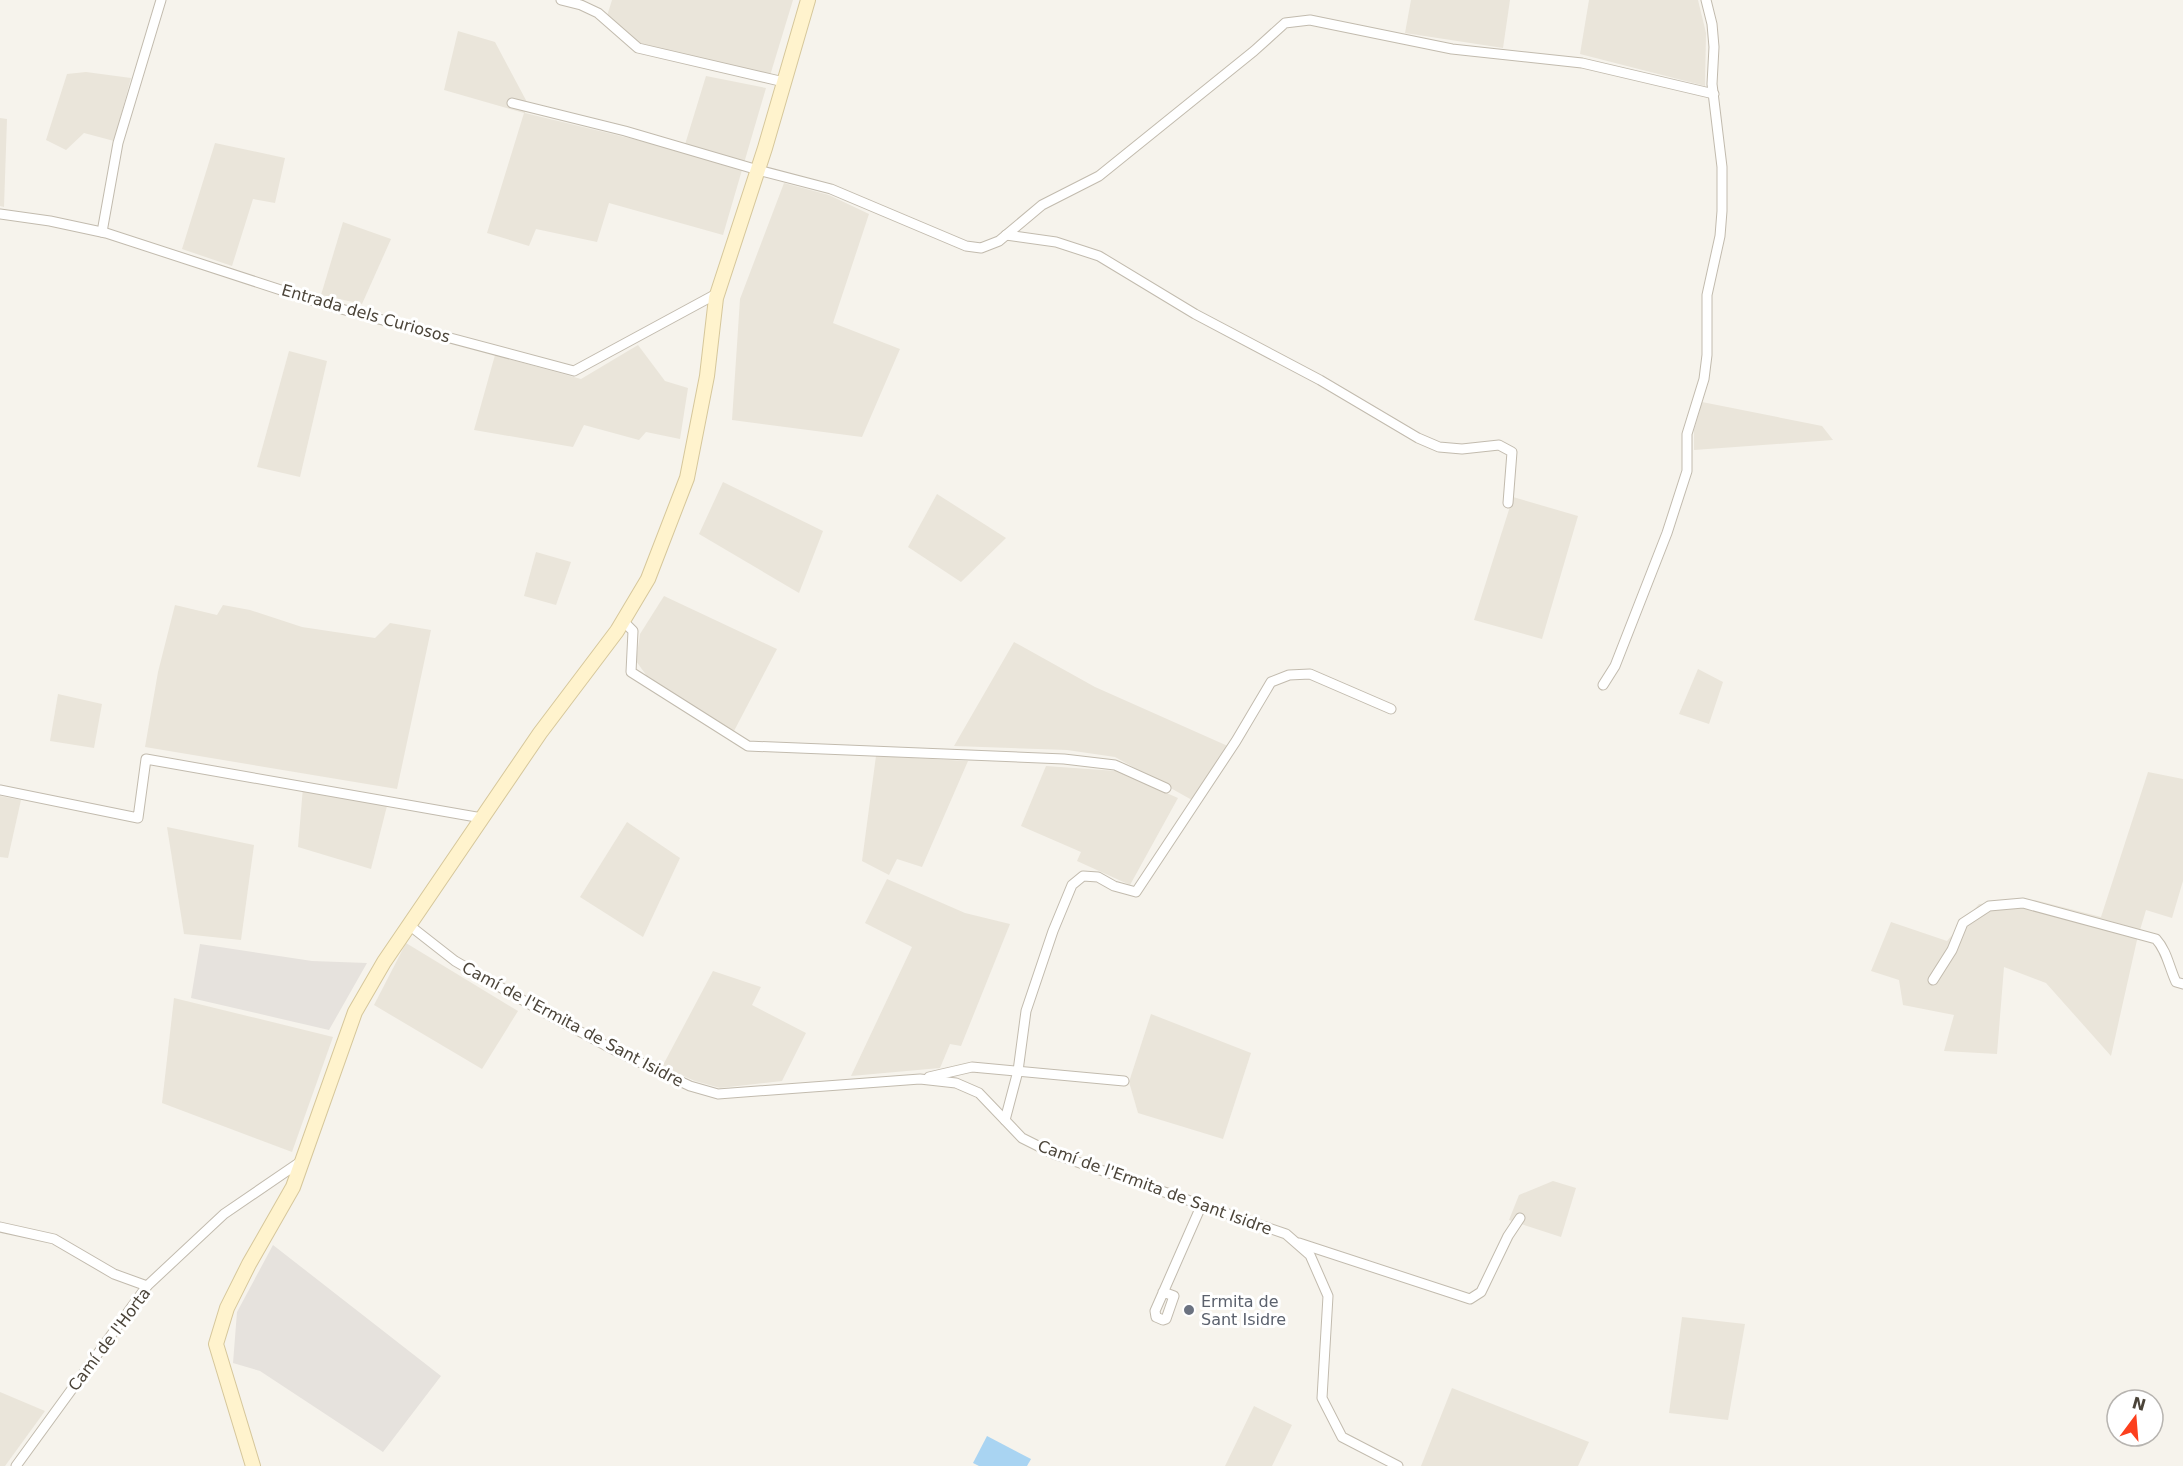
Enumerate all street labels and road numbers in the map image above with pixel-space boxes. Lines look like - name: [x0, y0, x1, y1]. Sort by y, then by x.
- street label: Entrada dels Curiosos: [279, 280, 452, 347]
- street label: Camí de l'Ermita de Sant Isidre: [459, 958, 687, 1091]
- street label: Camí de l'Ermita de Sant Isidre: [1035, 1136, 1275, 1239]
- street label: Camí de l'Horta: [64, 1284, 154, 1395]

